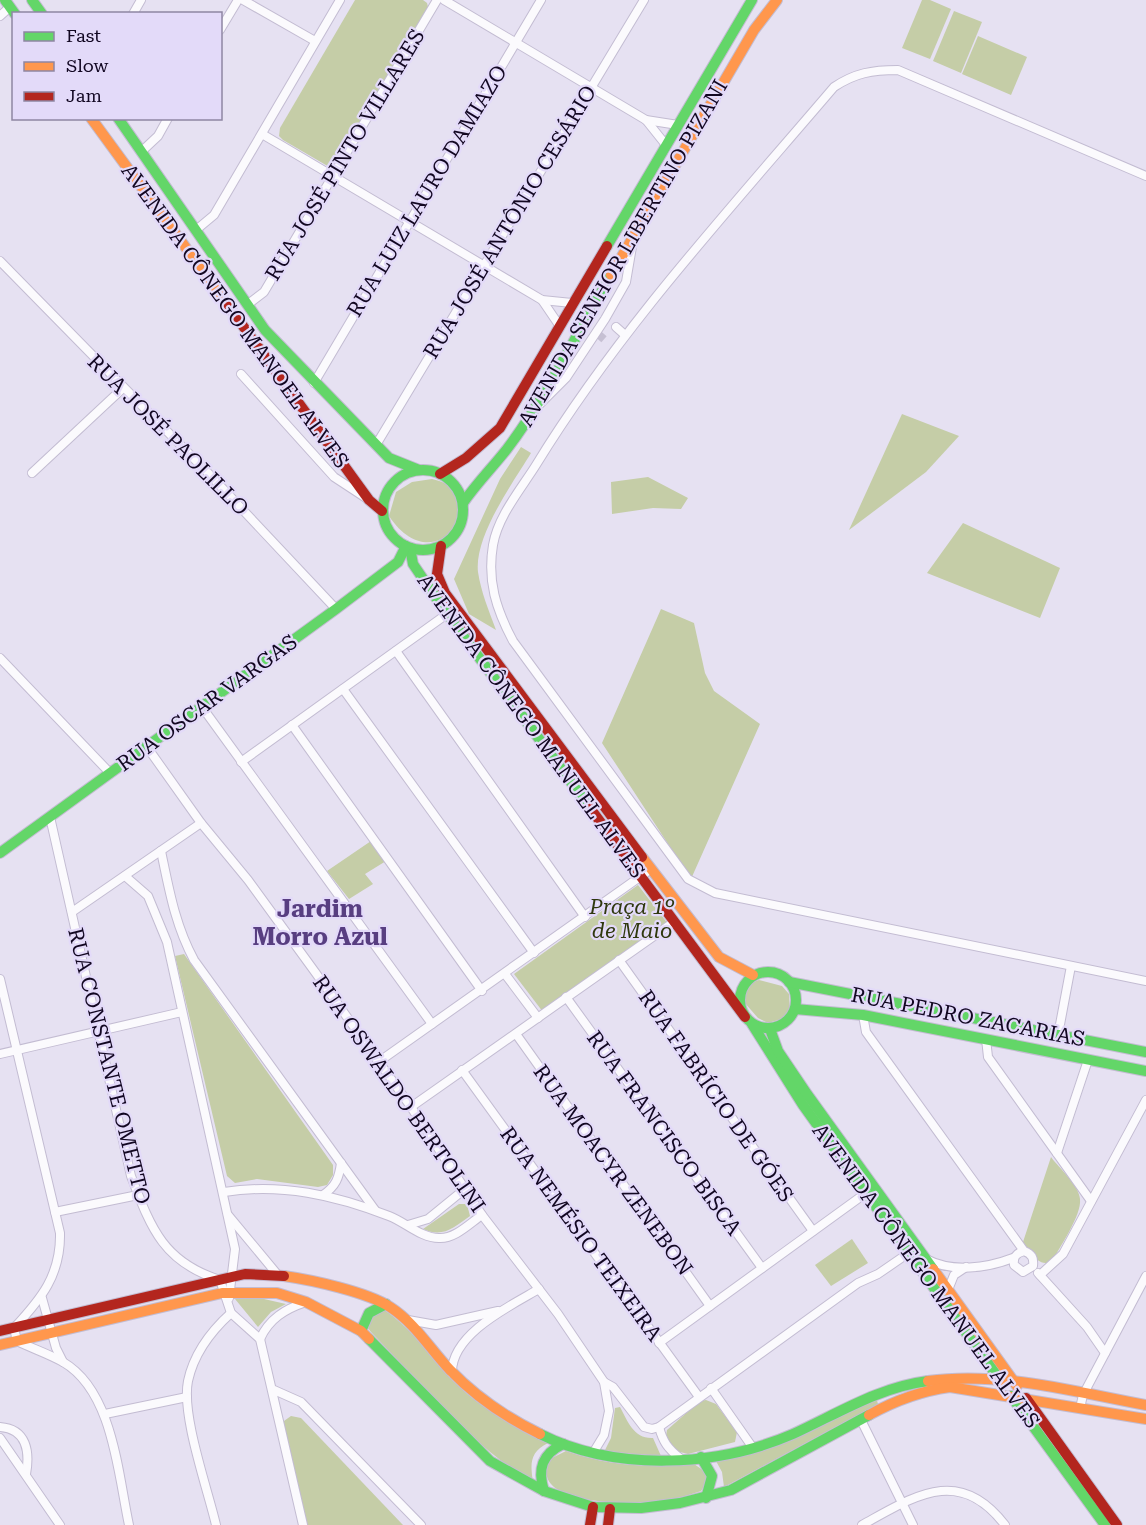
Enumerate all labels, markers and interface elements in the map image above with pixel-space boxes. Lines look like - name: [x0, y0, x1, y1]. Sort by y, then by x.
- legend: [12, 12, 222, 120]
- text: Fast: [66, 25, 101, 46]
- street label: RUA JOSÉ PINTO VILLARES: [260, 25, 430, 285]
- text: Slow: [66, 55, 108, 76]
- street label: RUA LUIZ LAURO DAMIAZO: [342, 61, 512, 321]
- street label: AVENIDA SENHOR LIBERTINO PIZANI: [514, 75, 732, 431]
- street label: RUA JOSÉ ANTÔNIO CESÁRIO: [418, 81, 601, 363]
- text: Jam: [66, 85, 102, 106]
- street label: AVENIDA CÔNEGO MANOEL ALVES: [117, 159, 354, 473]
- street label: RUA JOSÉ PAOLILLO: [83, 349, 254, 520]
- street label: AVENIDA CÔNEGO MANUEL ALVES: [412, 569, 650, 883]
- street label: RUA OSCAR VARGAS: [112, 630, 302, 776]
- district label: Jardim Morro Azul: [252, 895, 388, 951]
- park label: Praça 1º de Maio: [588, 895, 675, 943]
- street label: RUA CONSTANTE OMETTO: [63, 925, 155, 1207]
- street label: RUA OSWALDO BERTOLINI: [308, 971, 490, 1217]
- street label: RUA PEDRO ZACARIAS: [849, 983, 1087, 1051]
- street label: RUA FABRÍCIO DE GÓES: [634, 985, 799, 1206]
- street label: RUA FRANCISCO BISCA: [582, 1026, 746, 1240]
- street label: RUA MOACYR ZENEBON: [529, 1060, 698, 1280]
- street label: AVENIDA CÔNEGO MANUEL ALVES: [807, 1119, 1045, 1433]
- street label: RUA NEMÉSIO TEIXEIRA: [495, 1122, 668, 1346]

